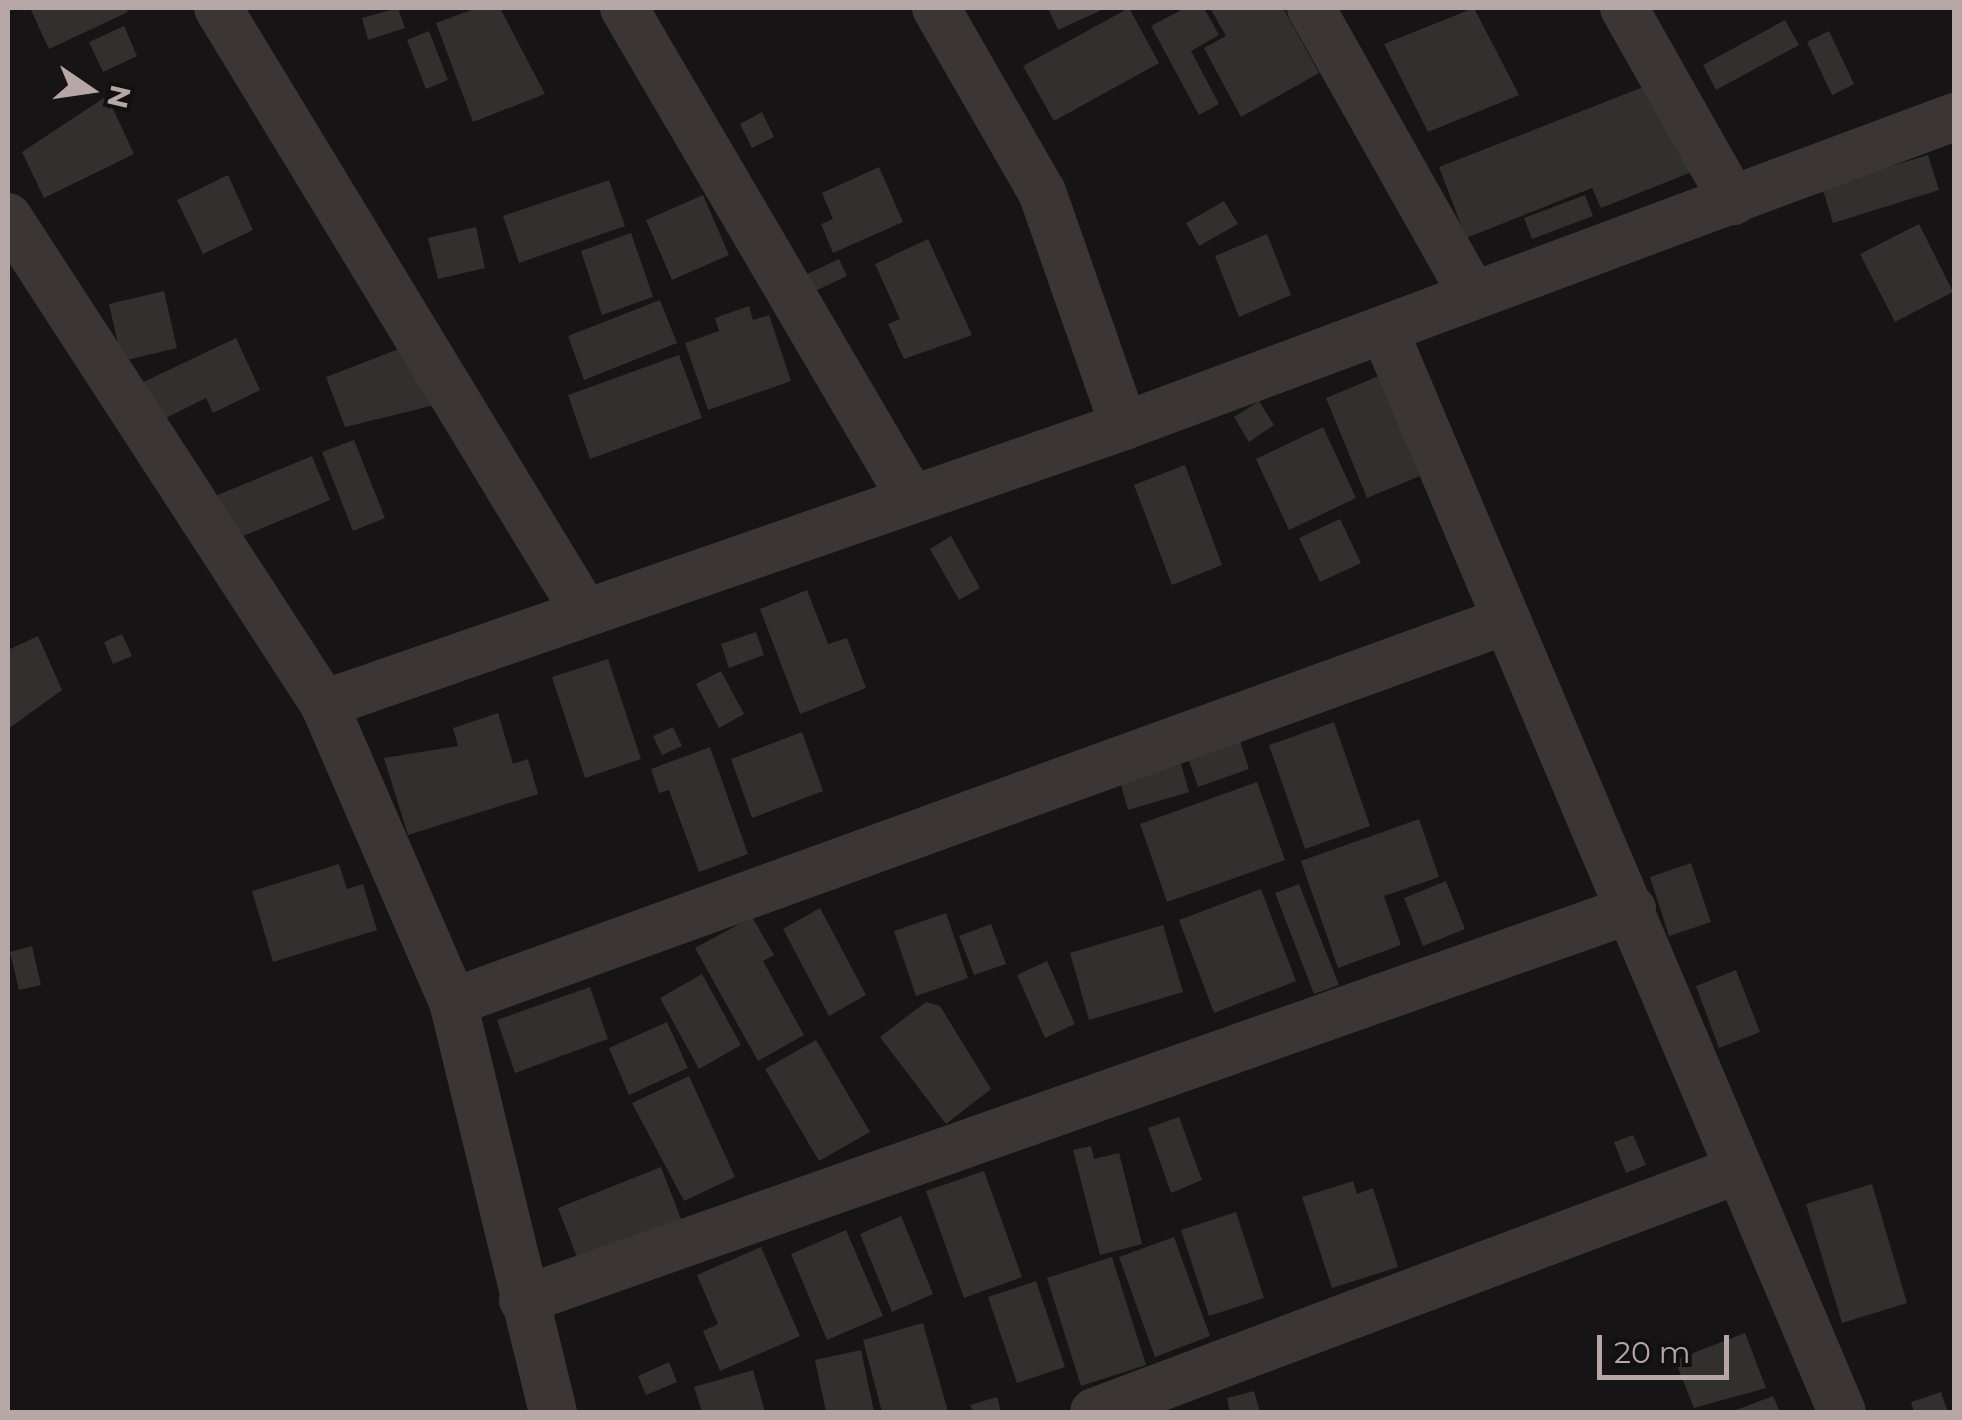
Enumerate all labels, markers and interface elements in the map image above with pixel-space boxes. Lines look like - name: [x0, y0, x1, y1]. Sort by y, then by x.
- north arrow: [40, 40, 140, 140]
- text: N: [100, 82, 138, 112]
- scale bar: [1602, 1315, 1734, 1377]
- text: 20 m: [1614, 1334, 1691, 1371]

